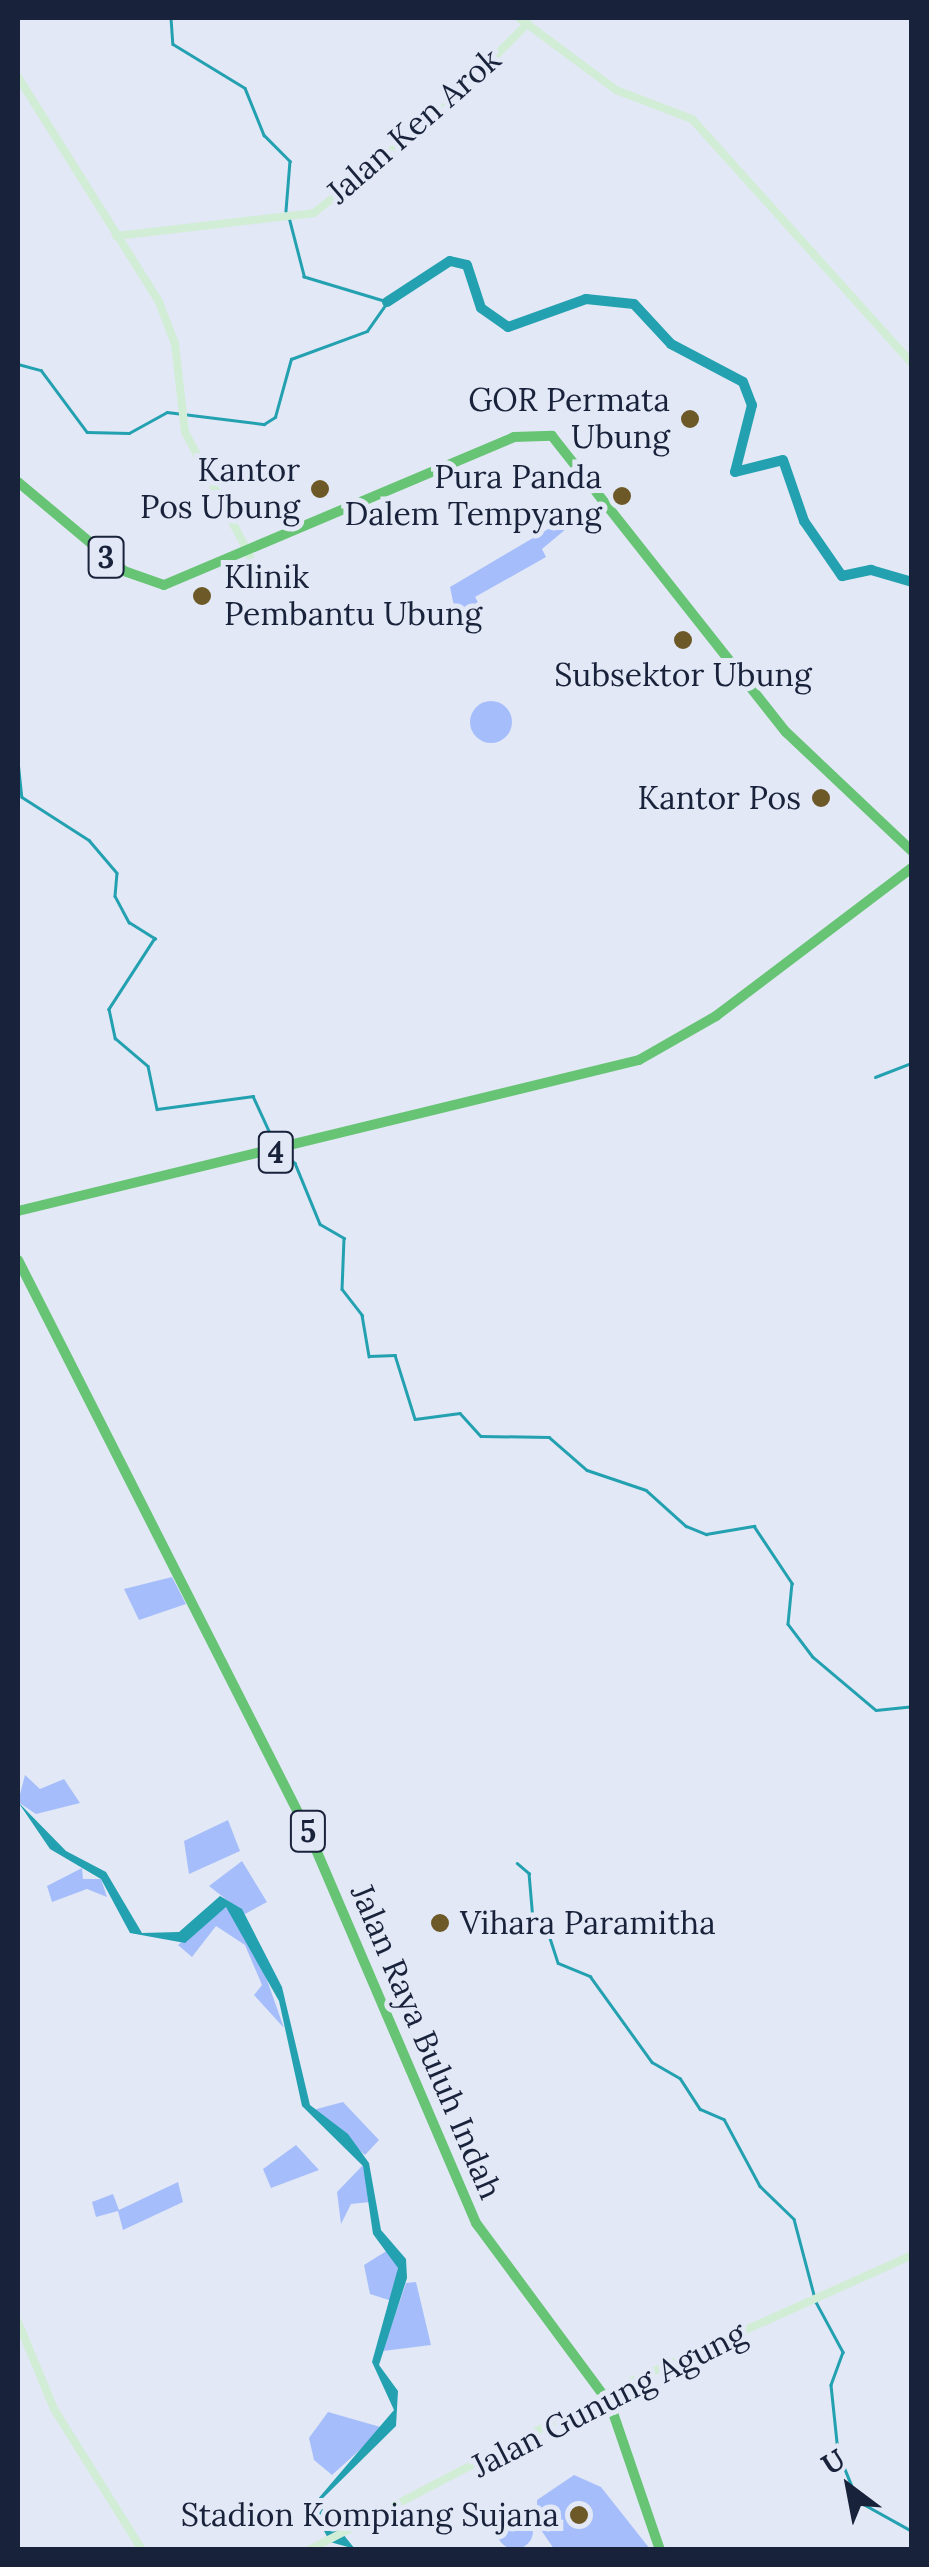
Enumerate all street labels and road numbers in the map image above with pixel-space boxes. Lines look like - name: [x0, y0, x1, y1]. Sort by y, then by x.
- street label: Jalan Ken Arok: [319, 40, 509, 212]
- road number: 3: [86, 532, 126, 582]
- road number: 4: [256, 1127, 296, 1177]
- road number: 5: [288, 1806, 328, 1856]
- street label: Jalan Raya Buluh Indah: [342, 1879, 510, 2205]
- street label: Jalan Gunung Agung: [466, 2314, 752, 2486]

